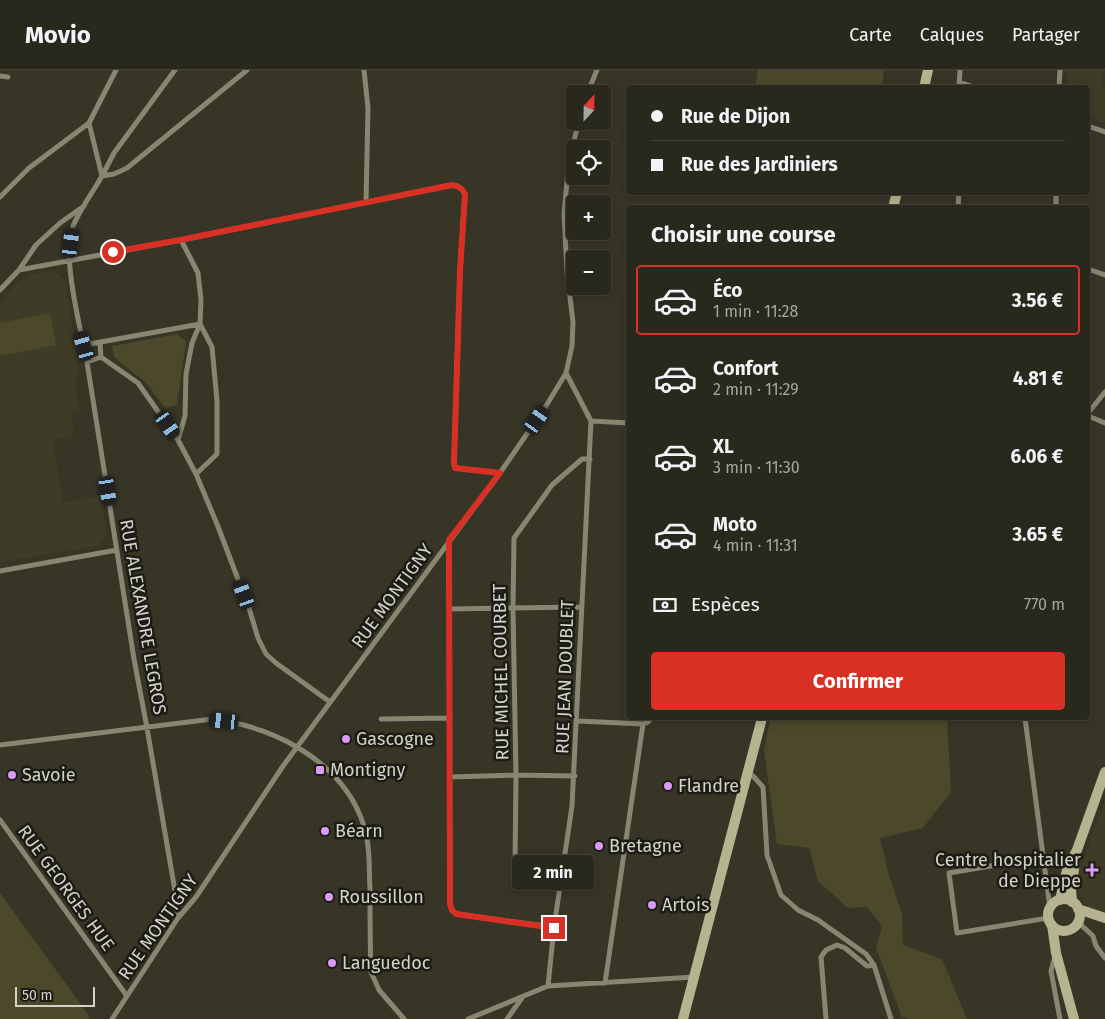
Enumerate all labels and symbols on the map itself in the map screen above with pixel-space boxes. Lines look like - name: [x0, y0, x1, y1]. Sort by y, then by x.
- north arrow: [566, 85, 611, 130]
- car: [61, 227, 80, 259]
- route start: [102, 241, 124, 263]
- car: [72, 330, 95, 362]
- car: [522, 403, 551, 437]
- car: [153, 408, 182, 442]
- car: [98, 475, 117, 507]
- street label: RUE ALEXANDRE LEGROS: [115, 518, 171, 717]
- street label: RUE MONTIGNY: [347, 539, 437, 653]
- car: [231, 577, 256, 611]
- street label: RUE MICHEL COURBET: [488, 583, 514, 761]
- street label: RUE JEAN DOUBLET: [551, 599, 579, 755]
- car: [208, 712, 239, 730]
- place label: Gascogne: [356, 728, 434, 750]
- marker: Gascogne: [340, 733, 352, 745]
- place label: Montigny: [330, 759, 405, 781]
- place label: Savoie: [22, 764, 76, 786]
- marker: Montigny: [314, 764, 326, 776]
- marker: Savoie: [6, 769, 18, 781]
- place label: Flandre: [678, 775, 739, 797]
- marker: Flandre: [662, 780, 674, 792]
- place label: Béarn: [335, 820, 383, 842]
- street label: RUE GEORGES HUE: [13, 821, 119, 955]
- marker: Béarn: [319, 825, 331, 837]
- place label: Bretagne: [609, 835, 682, 857]
- marker: Bretagne: [593, 840, 605, 852]
- place label: Centre hospitalier de Dieppe: [935, 849, 1081, 892]
- callout: 2 min: [513, 856, 595, 890]
- marker: Centre hospitalier de Dieppe: [1085, 863, 1099, 877]
- street label: RUE MONTIGNY: [113, 870, 203, 984]
- place label: Roussillon: [339, 886, 424, 908]
- marker: Roussillon: [323, 891, 335, 903]
- place label: Artois: [662, 894, 709, 916]
- marker: Artois: [646, 899, 658, 911]
- route end: [543, 917, 565, 939]
- place label: Languedoc: [342, 952, 431, 974]
- marker: Languedoc: [326, 957, 338, 969]
- scale bar: [15, 984, 95, 1007]

